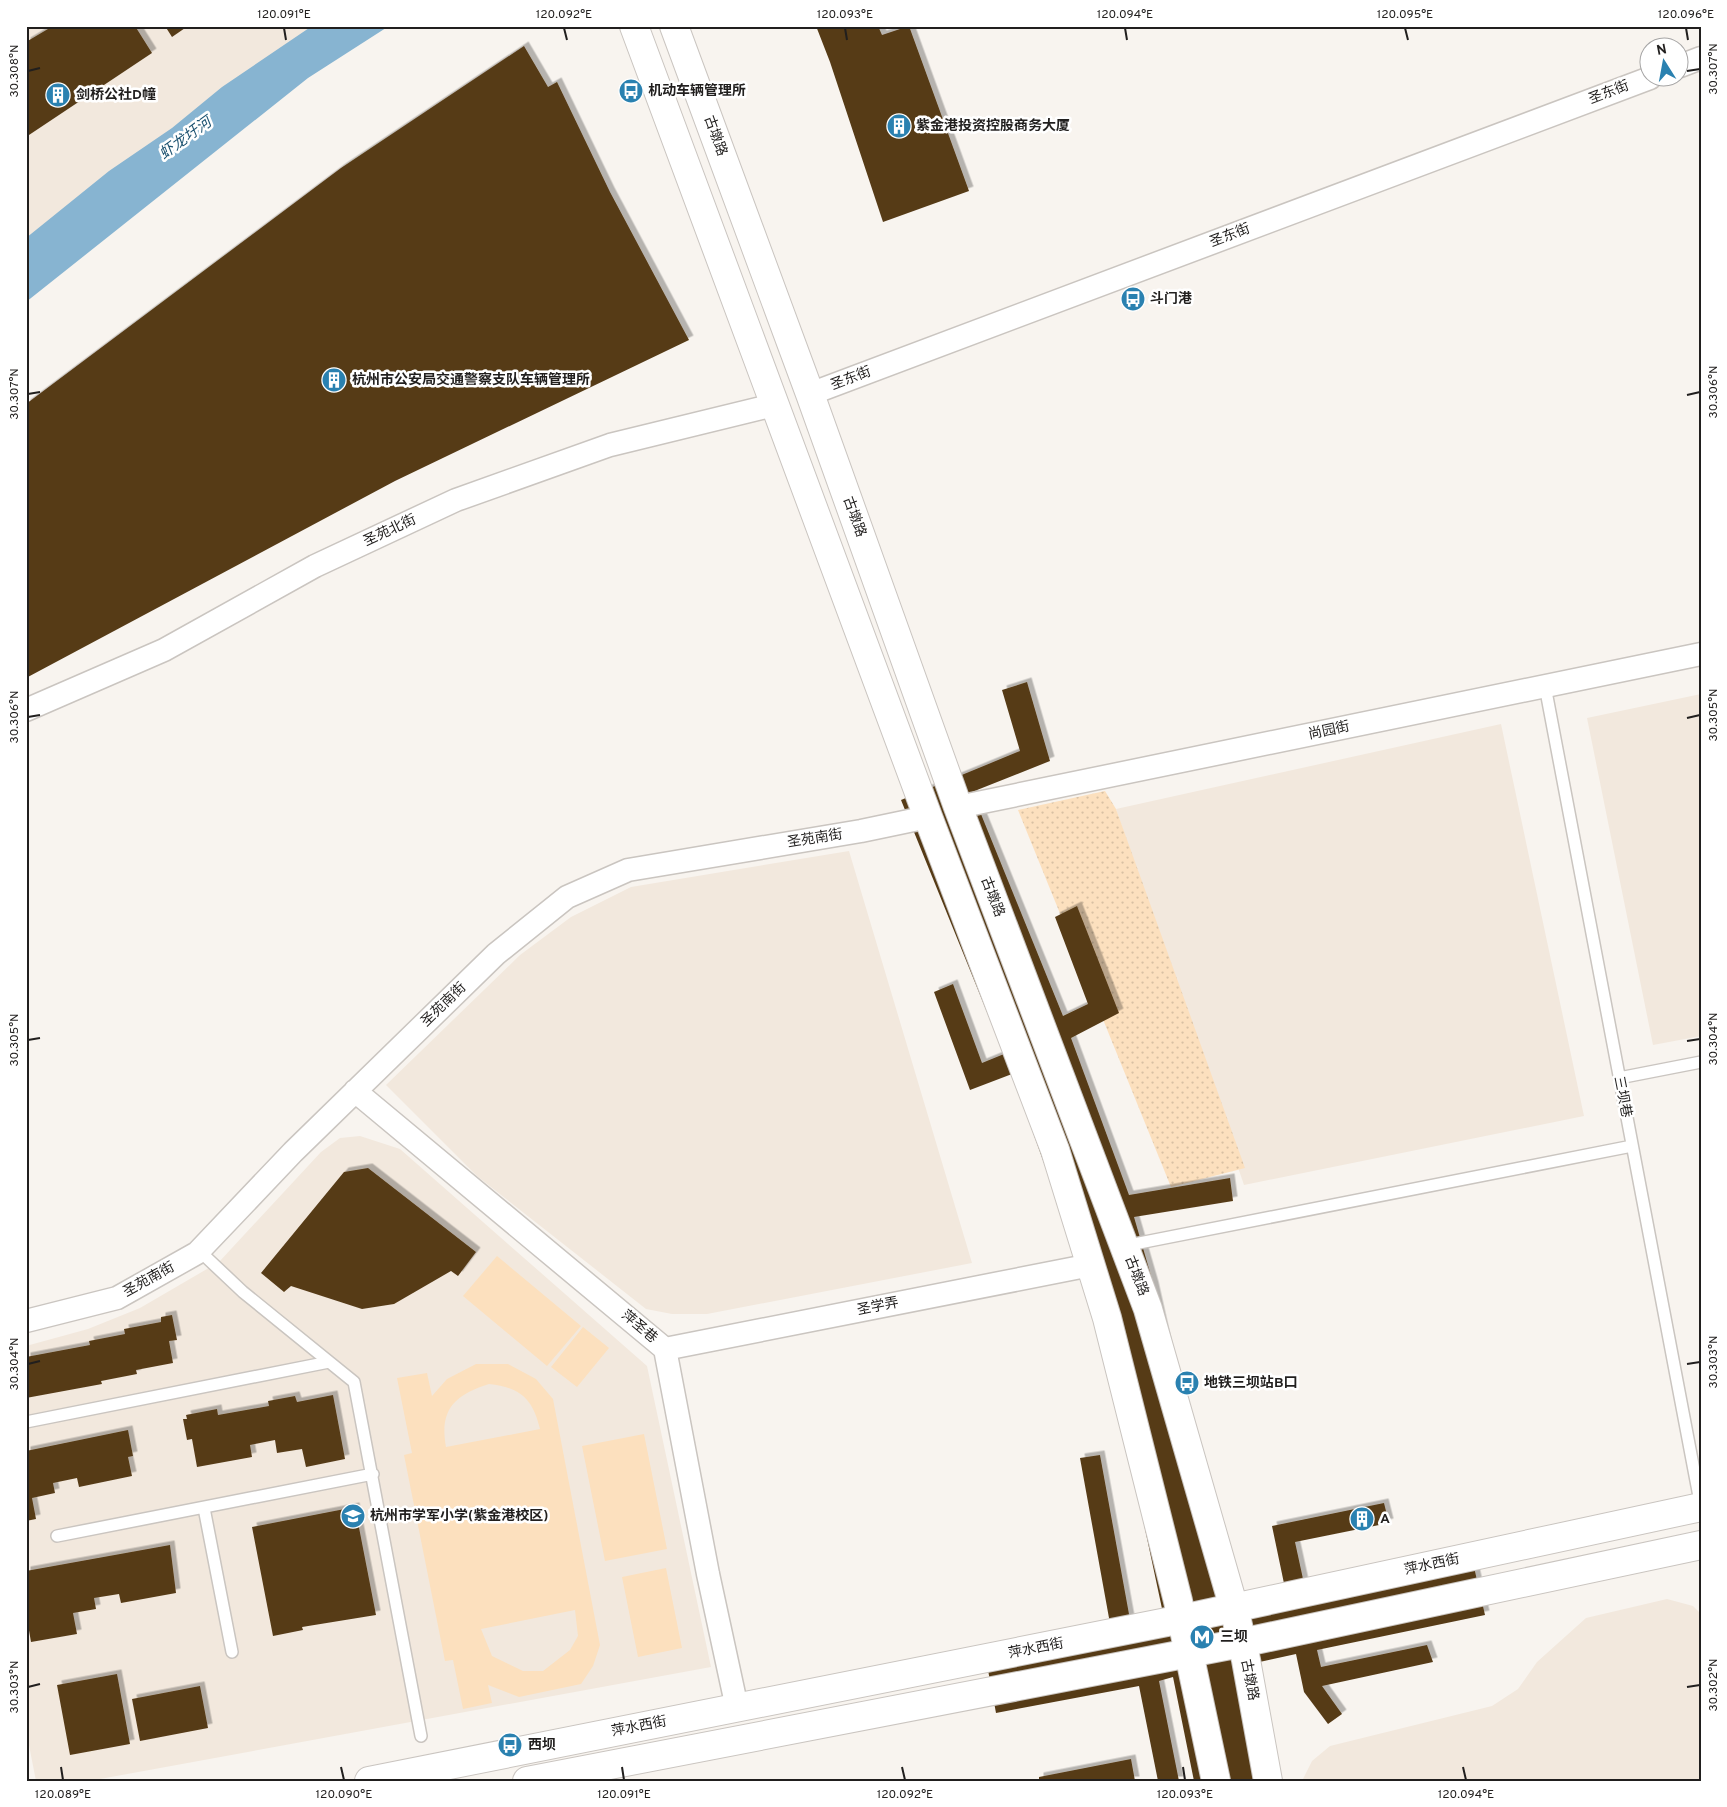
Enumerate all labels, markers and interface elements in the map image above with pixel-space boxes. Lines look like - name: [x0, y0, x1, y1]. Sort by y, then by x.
- text: 120.091°E: [257, 7, 311, 23]
- text: 120.092°E: [536, 7, 592, 23]
- text: 120.093°E: [817, 7, 873, 23]
- text: 120.094°E: [1097, 7, 1153, 23]
- text: 120.095°E: [1377, 7, 1433, 23]
- text: 120.096°E: [1658, 7, 1714, 23]
- north arrow: [1640, 38, 1690, 88]
- text: N: [1655, 41, 1668, 60]
- text: 30.307°N: [1706, 43, 1722, 95]
- text: 30.308°N: [7, 44, 23, 98]
- bus stop icon: 机动车辆管理所: [618, 78, 644, 104]
- street label: 圣东街: [1586, 78, 1632, 108]
- building icon: 剑桥公社D幢: [45, 82, 71, 108]
- place label: 机动车辆管理所: [648, 82, 746, 100]
- place label: 剑桥公社D幢: [76, 86, 156, 104]
- water label: 虾龙圩河: [156, 112, 218, 164]
- street label: 古墩路: [700, 113, 731, 159]
- building icon: 紫金港投资控股·商务大厦: [886, 113, 912, 139]
- place label: 紫金港投资控股·商务大厦: [916, 117, 1070, 135]
- street label: 圣东街: [1207, 221, 1253, 251]
- bus stop icon: 斗门港: [1120, 286, 1146, 312]
- place label: 斗门港: [1150, 291, 1192, 308]
- street label: 圣东街: [828, 364, 874, 394]
- text: 30.306°N: [1706, 366, 1722, 418]
- building icon: 杭州市公安局交通警察支队车辆管理所: [321, 367, 347, 393]
- text: 30.307°N: [7, 368, 23, 420]
- place label: 杭州市公安局交通警察支队车辆管理所: [352, 371, 590, 389]
- street label: 古墩路: [839, 494, 870, 540]
- street label: 圣苑北街: [361, 511, 419, 551]
- text: 30.305°N: [1706, 688, 1722, 742]
- text: 30.306°N: [7, 691, 23, 743]
- street label: 尚园街: [1307, 718, 1351, 744]
- street label: 圣苑南街: [786, 826, 844, 852]
- street label: 古墩路: [977, 874, 1008, 920]
- street label: 圣苑南街: [418, 979, 470, 1031]
- text: 30.304°N: [1706, 1012, 1722, 1066]
- text: 30.305°N: [7, 1013, 23, 1067]
- street label: 三坝巷: [1610, 1075, 1634, 1119]
- street label: 古墩路: [1121, 1253, 1152, 1299]
- street label: 圣苑南街: [120, 1259, 178, 1301]
- street label: 圣学弄: [856, 1295, 900, 1319]
- street label: 萍圣巷: [617, 1307, 661, 1347]
- text: 30.303°N: [1706, 1336, 1722, 1388]
- text: 30.304°N: [7, 1337, 23, 1391]
- bus stop icon: 地铁三坝站B口: [1174, 1370, 1200, 1396]
- place label: 地铁三坝站B口: [1204, 1374, 1298, 1392]
- school or university icon: 杭州市学军小学(紫金港校区): [340, 1503, 366, 1529]
- building icon: A: [1349, 1506, 1375, 1532]
- place label: 杭州市学军小学(紫金港校区): [370, 1507, 548, 1525]
- place label: A: [1380, 1511, 1390, 1528]
- street label: 萍水西街: [1403, 1551, 1461, 1579]
- metro station icon: 三坝: [1189, 1624, 1215, 1650]
- place label: 三坝: [1220, 1629, 1248, 1646]
- street label: 萍水西街: [1007, 1635, 1065, 1663]
- street label: 古墩路: [1237, 1658, 1262, 1702]
- text: 30.302°N: [1706, 1658, 1722, 1712]
- text: 30.303°N: [7, 1661, 23, 1713]
- street label: 萍水西街: [610, 1713, 668, 1741]
- bus stop icon: 西坝: [497, 1732, 523, 1758]
- place label: 西坝: [528, 1737, 556, 1754]
- text: 120.089°E: [35, 1787, 91, 1803]
- text: 120.090°E: [316, 1787, 372, 1803]
- text: 120.091°E: [597, 1787, 651, 1803]
- text: 120.092°E: [877, 1787, 933, 1803]
- text: 120.093°E: [1157, 1787, 1213, 1803]
- text: 120.094°E: [1438, 1787, 1494, 1803]

